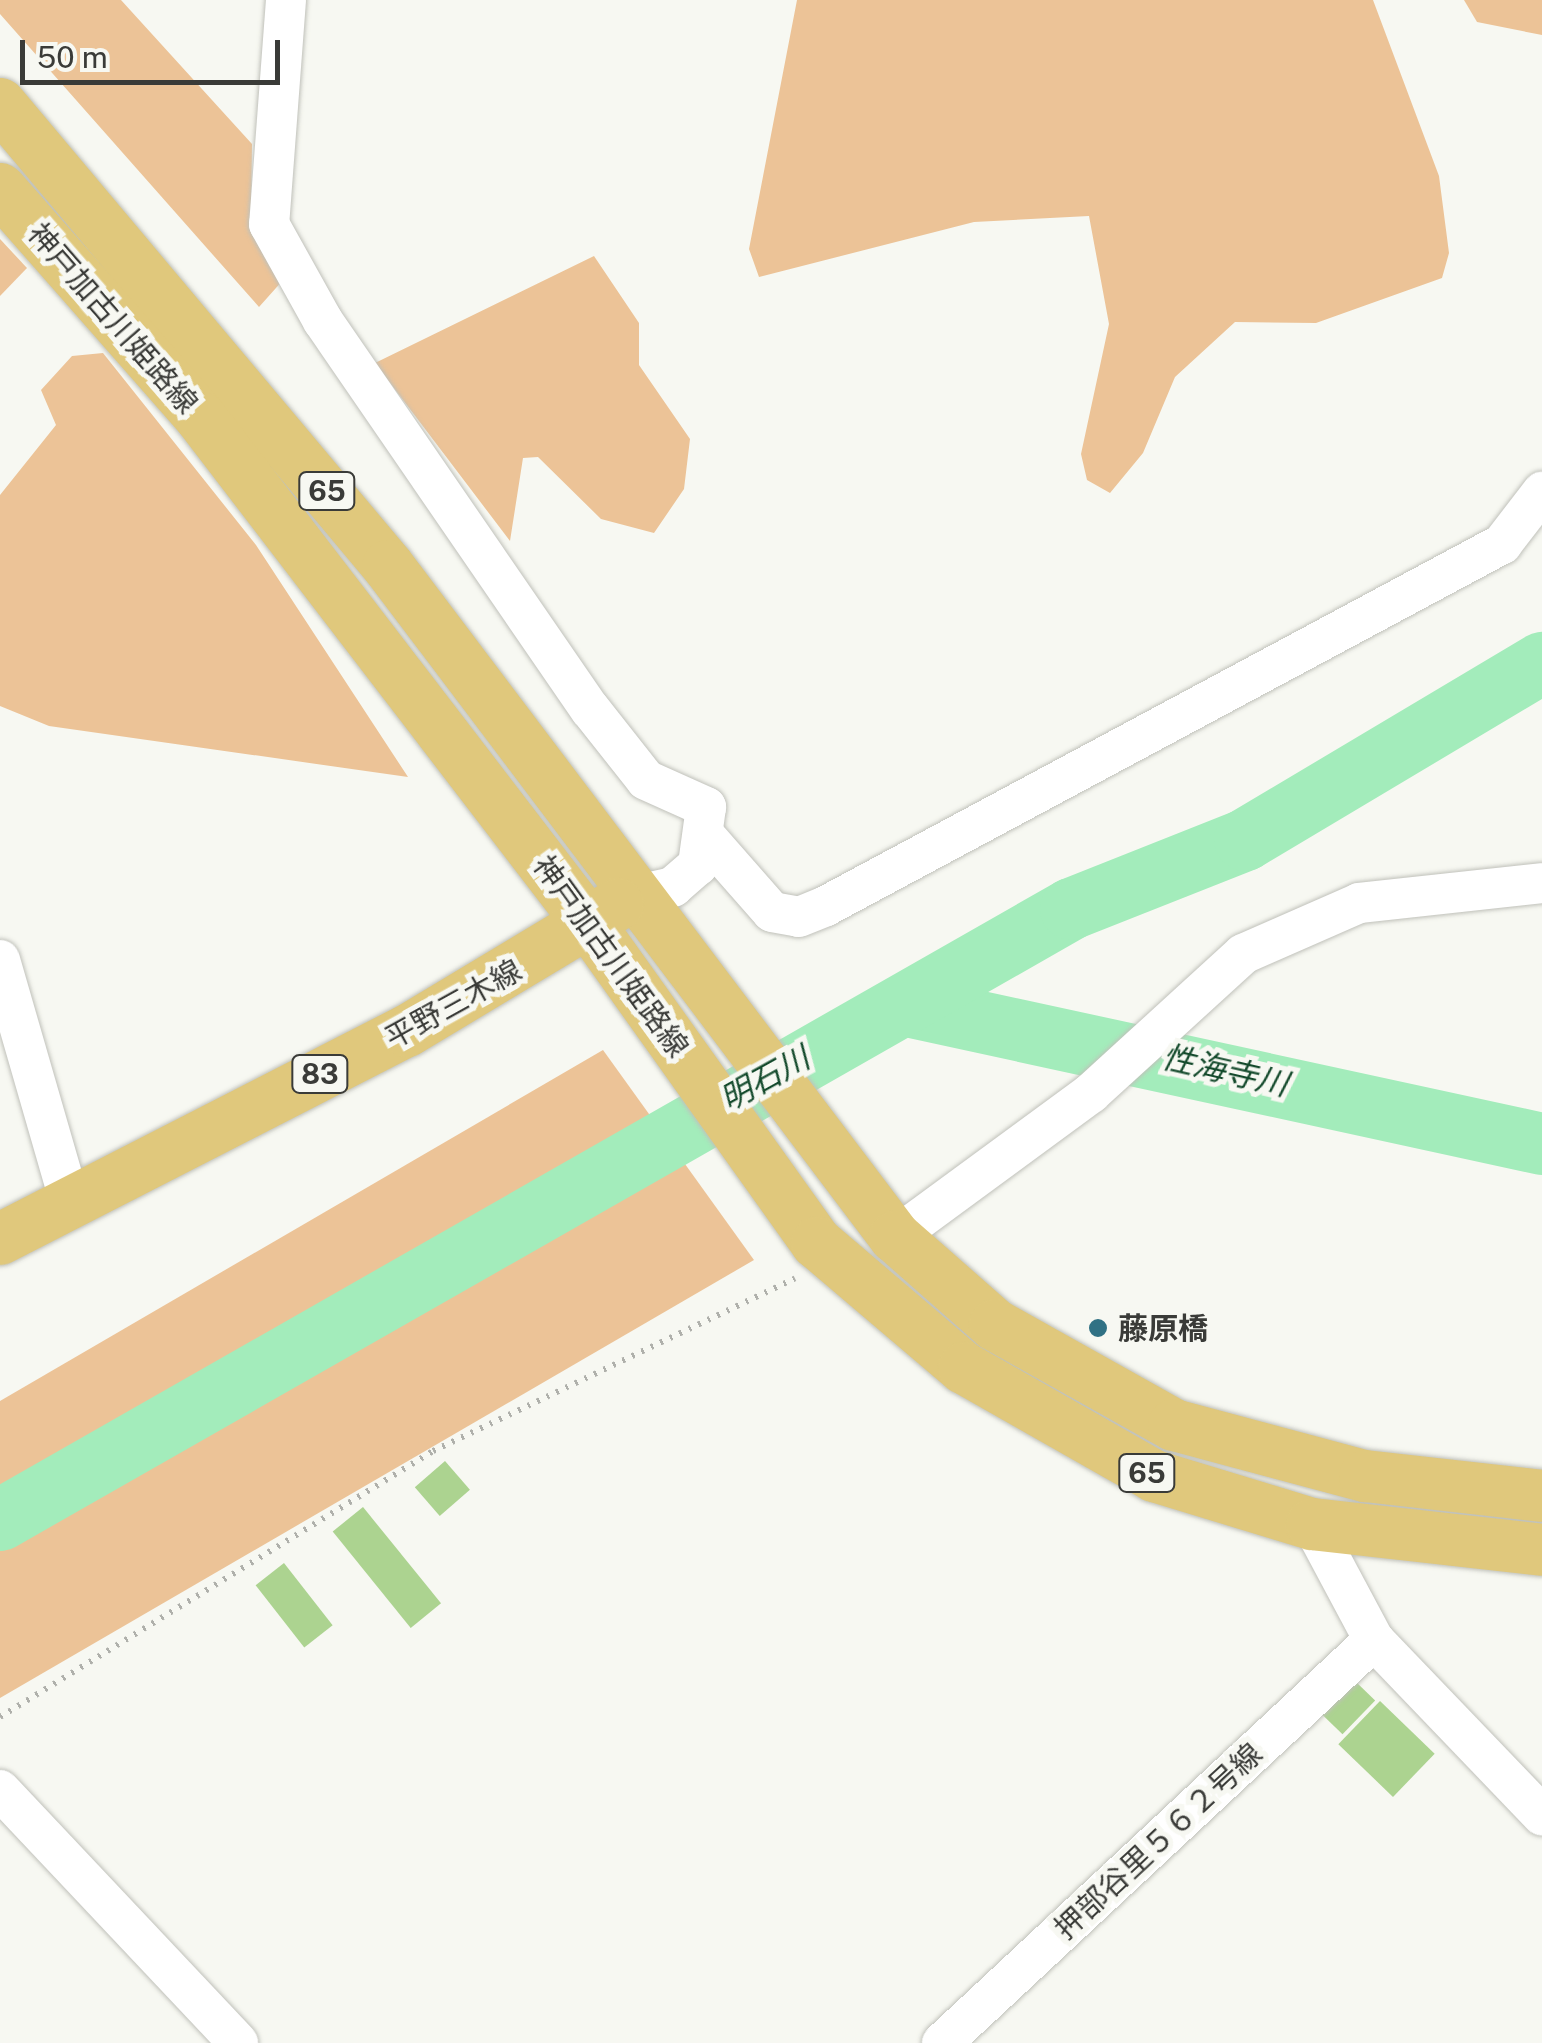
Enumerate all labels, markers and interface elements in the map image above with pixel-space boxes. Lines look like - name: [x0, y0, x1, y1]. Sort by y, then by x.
- scale bar: [25, 20, 285, 82]
- text: 50 m: [37, 39, 108, 75]
- street label: 神戸加古川姫路線: [21, 216, 205, 420]
- road number: 65: [297, 468, 357, 514]
- street label: 神戸加古川姫路線: [526, 848, 696, 1064]
- street label: 平野三木線: [379, 952, 527, 1056]
- water label: 性海寺川: [1158, 1038, 1292, 1104]
- water label: 明石川: [714, 1039, 816, 1119]
- road number: 83: [290, 1051, 350, 1097]
- place label: 藤原橋: [1118, 1310, 1208, 1346]
- marker: 藤原橋: [1087, 1317, 1109, 1339]
- road number: 65: [1117, 1450, 1177, 1496]
- street label: 押部谷里５６２号線: [1047, 1736, 1269, 1946]

